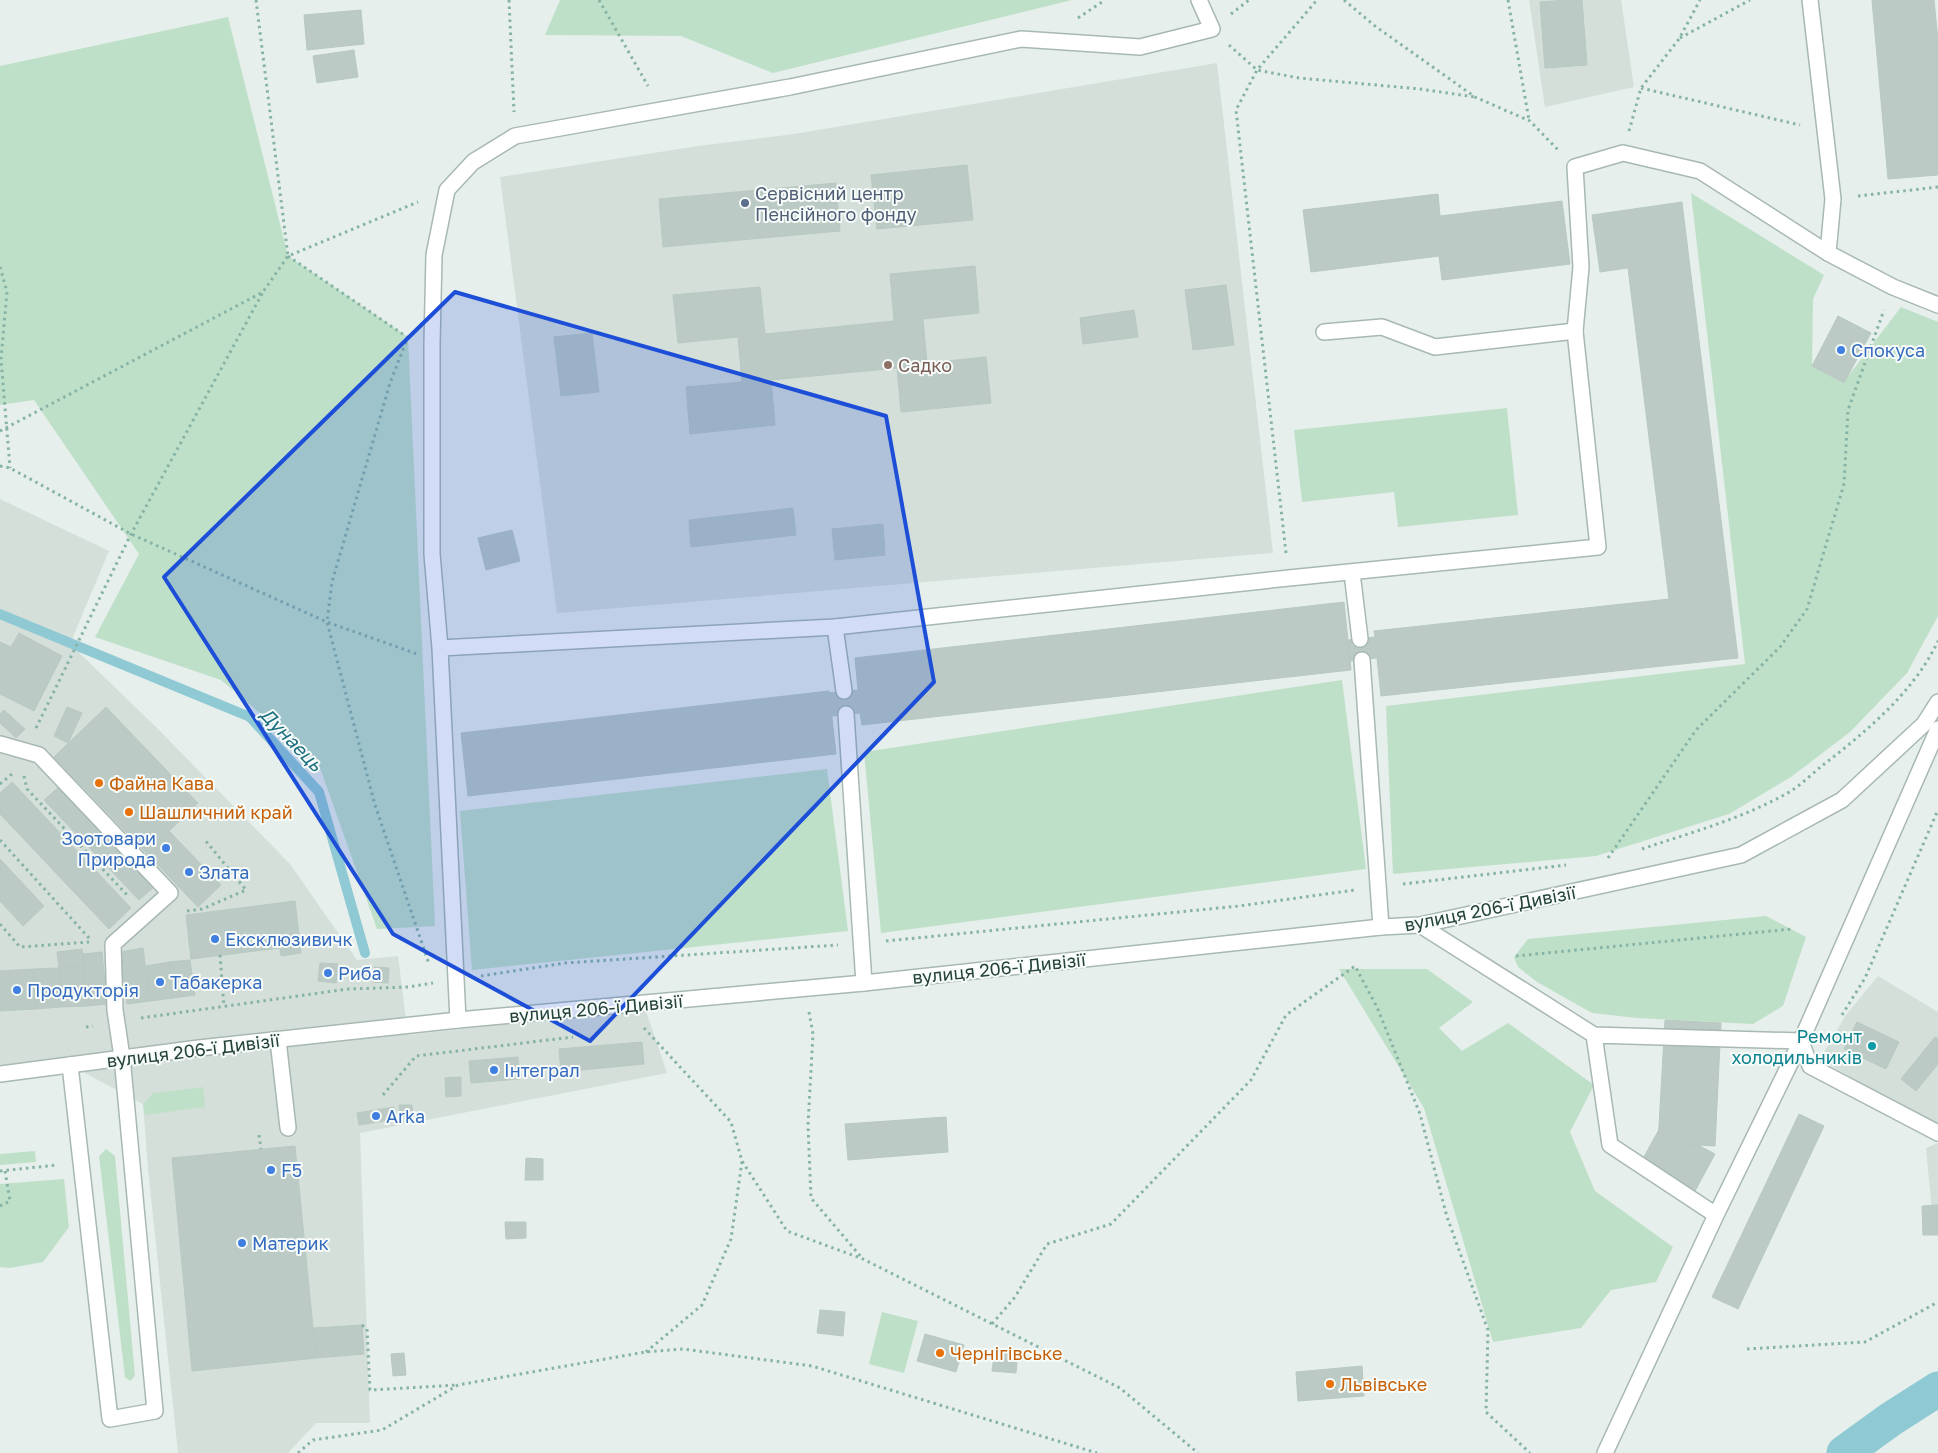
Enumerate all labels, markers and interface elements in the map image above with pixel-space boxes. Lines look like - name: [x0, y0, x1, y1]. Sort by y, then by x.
- place label: Сервісний центр Пенсійного фонду: [755, 182, 917, 225]
- marker: Сервісний центр Пенсійного фонду: [739, 197, 751, 209]
- place label: Спокуса: [1851, 339, 1925, 361]
- marker: Спокуса: [1835, 344, 1847, 356]
- place label: Садко: [898, 354, 952, 376]
- marker: Садко: [882, 359, 894, 371]
- water label: Дунаець: [256, 702, 329, 776]
- place label: Файна Кава: [109, 772, 214, 794]
- marker: Файна Кава: [93, 777, 105, 789]
- place label: Шашличний край: [139, 801, 293, 823]
- marker: Шашличний край: [123, 806, 135, 818]
- place label: Зоотовари Природа: [61, 827, 156, 870]
- marker: Зоотовари Природа: [160, 842, 172, 854]
- place label: Злата: [199, 861, 250, 883]
- marker: Злата: [183, 866, 195, 878]
- street label: вулиця 206-ї Дивізії: [1402, 880, 1579, 935]
- place label: Ексклюзивичк: [225, 928, 353, 950]
- marker: Ексклюзивичк: [209, 933, 221, 945]
- street label: вулиця 206-ї Дивізії: [911, 948, 1088, 988]
- place label: Риба: [338, 962, 382, 984]
- marker: Риба: [322, 967, 334, 979]
- place label: Табакерка: [170, 971, 262, 993]
- marker: Табакерка: [154, 976, 166, 988]
- place label: Продукторія: [27, 979, 139, 1001]
- marker: Продукторія: [11, 984, 23, 996]
- street label: вулиця 206-ї Дивізії: [508, 989, 685, 1027]
- place label: Ремонт холодильників: [1732, 1025, 1862, 1068]
- street label: вулиця 206-ї Дивізії: [105, 1028, 282, 1072]
- marker: Ремонт холодильників: [1866, 1040, 1878, 1052]
- place label: Інтеграл: [504, 1059, 580, 1081]
- marker: Інтеграл: [488, 1064, 500, 1076]
- place label: Arka: [386, 1105, 425, 1127]
- marker: Arka: [370, 1110, 382, 1122]
- place label: F5: [281, 1159, 302, 1181]
- marker: F5: [265, 1164, 277, 1176]
- place label: Материк: [252, 1232, 329, 1254]
- marker: Материк: [236, 1237, 248, 1249]
- place label: Чернігівське: [950, 1342, 1062, 1364]
- marker: Чернігівське: [934, 1347, 946, 1359]
- place label: Львівське: [1340, 1373, 1427, 1395]
- marker: Львівське: [1324, 1378, 1336, 1390]

